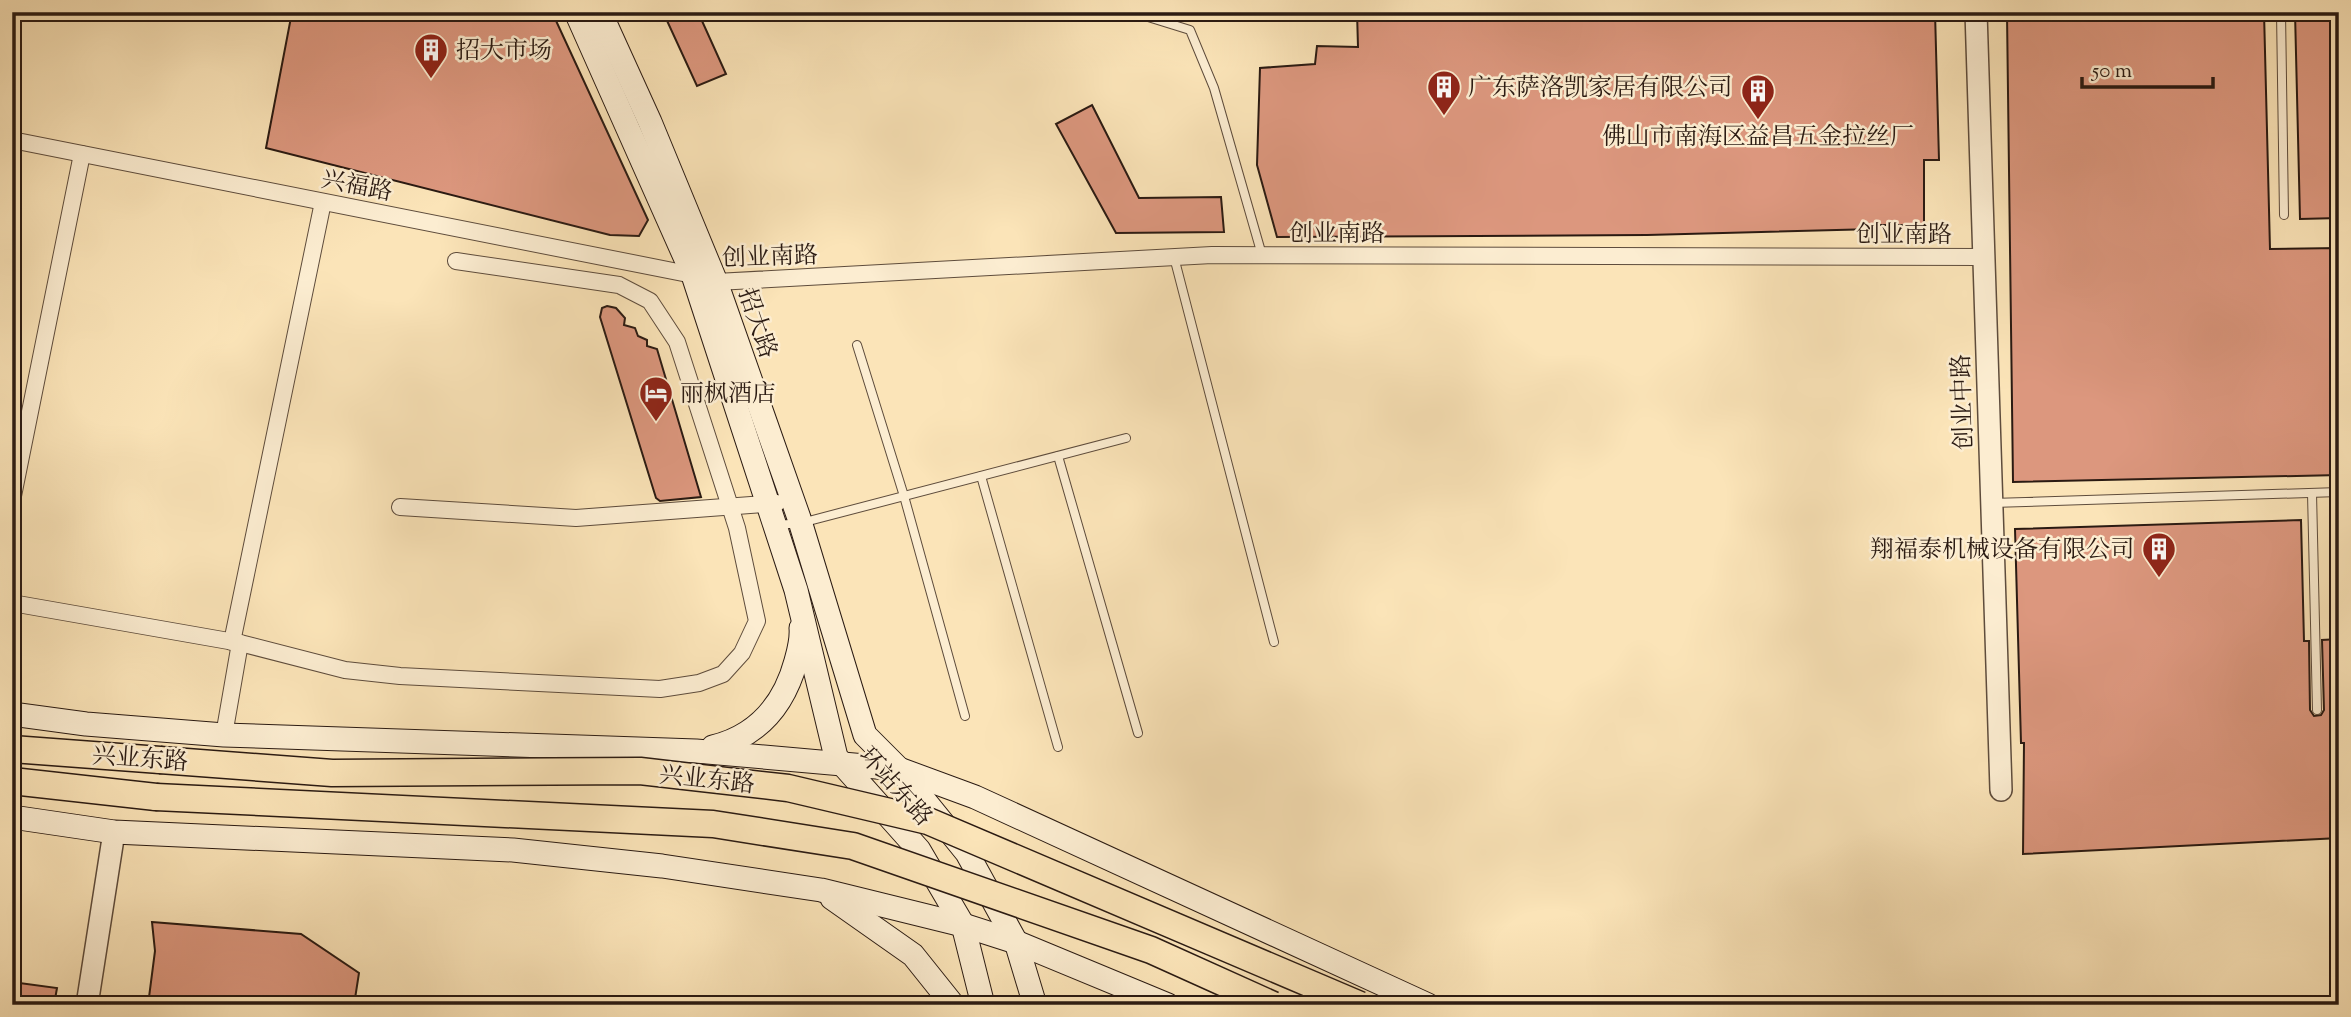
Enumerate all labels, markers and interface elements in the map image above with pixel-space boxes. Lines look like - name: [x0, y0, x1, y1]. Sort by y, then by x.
- building icon: 招大市场: [412, 31, 450, 80]
- place label: 招大市场: [456, 35, 552, 69]
- scale bar: [2082, 46, 2213, 90]
- text: 50 m: [2091, 57, 2132, 87]
- building icon: 广东萨洛凯家居有限公司: [1425, 68, 1463, 117]
- place label: 广东萨洛凯家居有限公司: [1468, 72, 1732, 106]
- building icon: 佛山市南海区益昌五金拉丝厂: [1739, 72, 1777, 121]
- place label: 佛山市南海区益昌五金拉丝厂: [1602, 121, 1914, 155]
- street label: 兴福路: [318, 163, 395, 211]
- street label: 创业南路: [1289, 218, 1385, 252]
- street label: 创业南路: [1856, 219, 1952, 253]
- street label: 创业南路: [722, 239, 819, 277]
- street label: 招大路: [728, 284, 784, 363]
- street label: 创业中路: [1945, 353, 1983, 450]
- hotel icon: 丽枫酒店: [637, 374, 675, 423]
- place label: 丽枫酒店: [680, 378, 776, 412]
- building icon: 翔福泰机械设备有限公司: [2140, 530, 2178, 579]
- place label: 翔福泰机械设备有限公司: [1870, 534, 2134, 568]
- street label: 兴业东路: [91, 740, 189, 780]
- street label: 环站东路: [850, 740, 939, 834]
- street label: 兴业东路: [657, 759, 756, 803]

